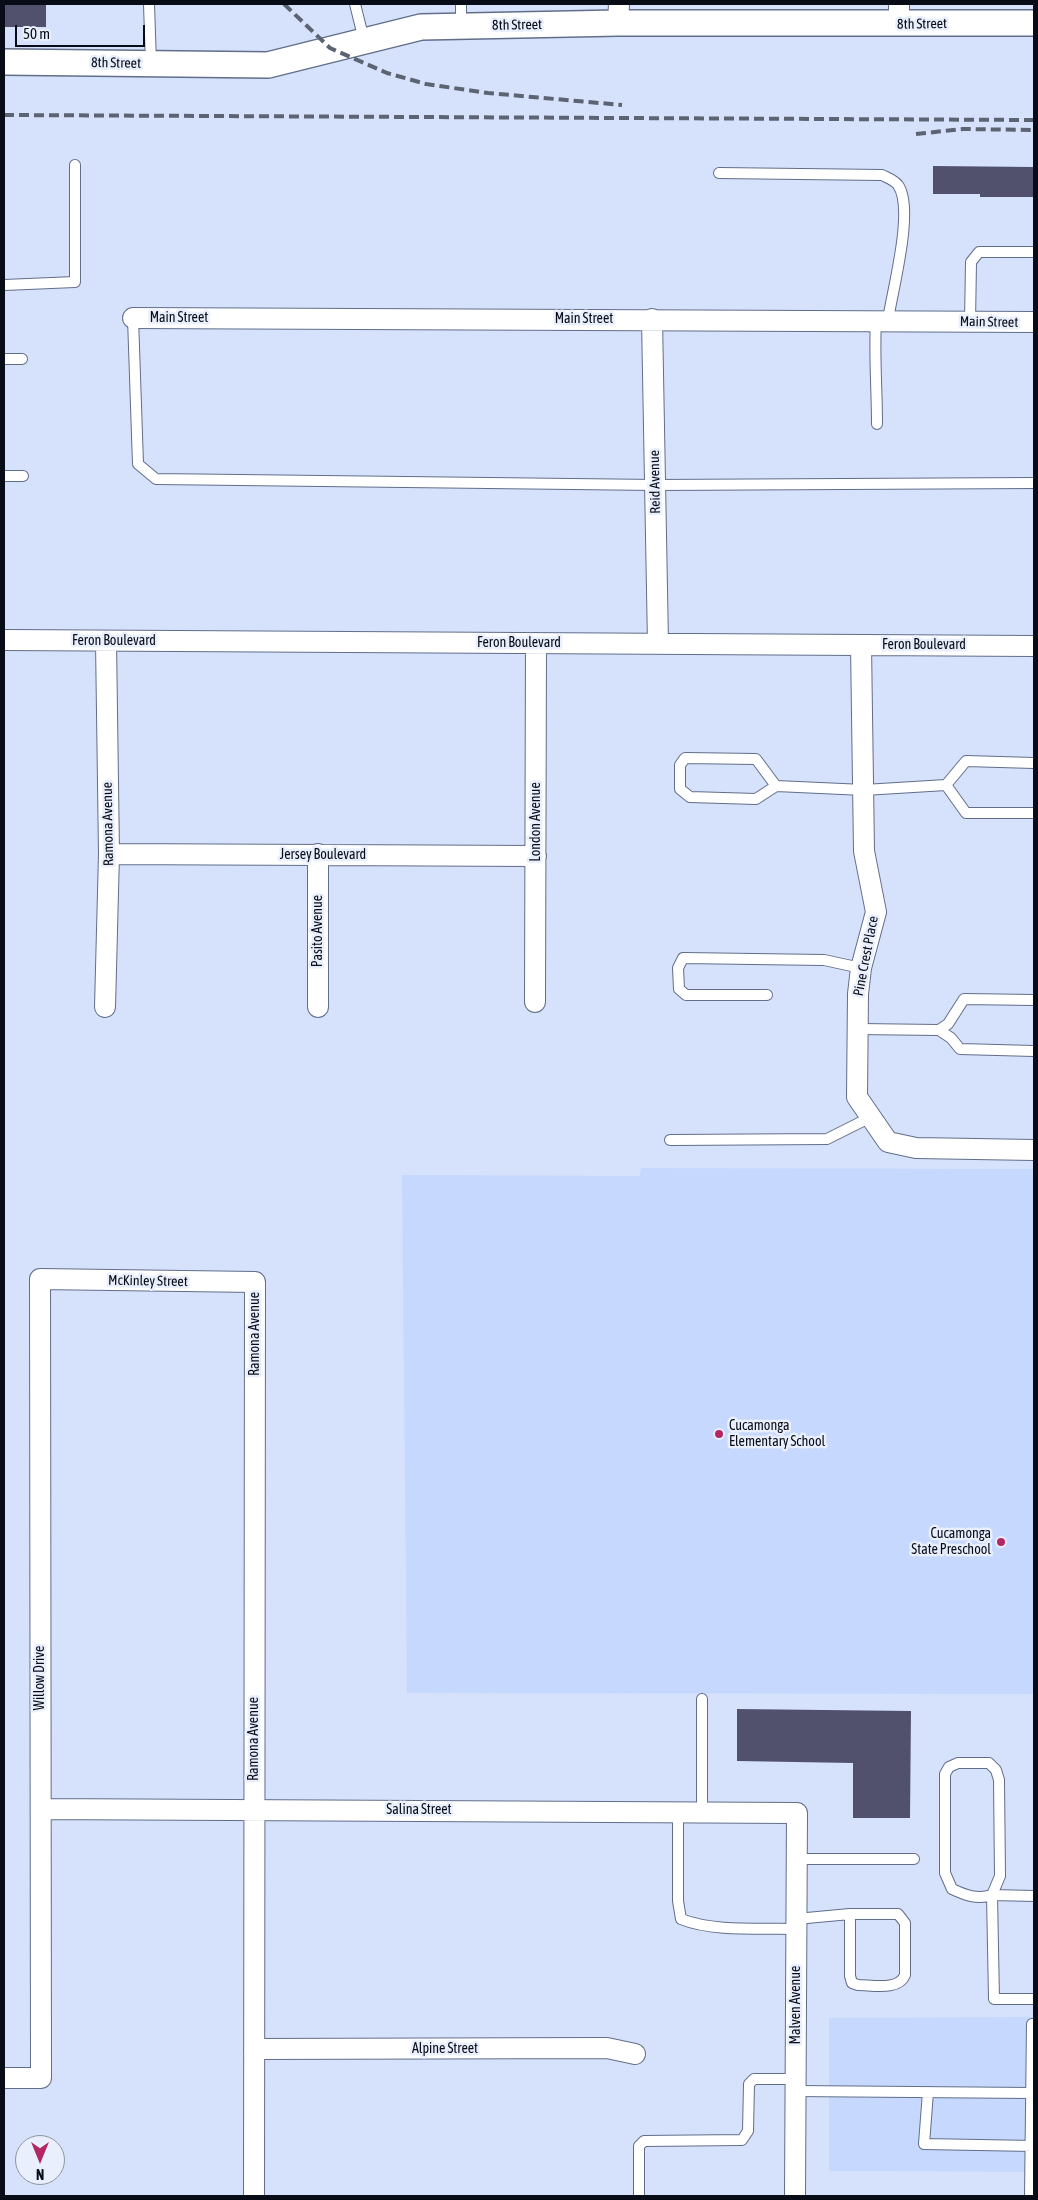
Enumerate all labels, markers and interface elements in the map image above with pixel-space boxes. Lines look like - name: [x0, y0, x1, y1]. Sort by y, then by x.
- scale bar: [18, 15, 148, 47]
- street label: 8th Street: [897, 15, 947, 33]
- street label: 8th Street: [492, 16, 542, 34]
- text: 50 m: [23, 25, 50, 42]
- street label: 8th Street: [91, 54, 141, 72]
- street label: Main Street: [150, 310, 208, 326]
- street label: Main Street: [555, 311, 613, 327]
- street label: Main Street: [960, 313, 1018, 331]
- street label: Reid Avenue: [646, 450, 664, 514]
- street label: Feron Boulevard: [72, 633, 156, 649]
- street label: Feron Boulevard: [477, 635, 561, 651]
- street label: Feron Boulevard: [882, 637, 966, 653]
- street label: Ramona Avenue: [99, 782, 117, 866]
- street label: London Avenue: [528, 782, 544, 862]
- street label: Jersey Boulevard: [280, 847, 366, 863]
- street label: Pasito Avenue: [310, 895, 326, 967]
- street label: Pine Crest Place: [850, 915, 882, 997]
- street label: McKinley Street: [108, 1272, 188, 1290]
- street label: Ramona Avenue: [247, 1292, 263, 1376]
- place label: Cucamonga Elementary School: [729, 1418, 825, 1450]
- marker: Cucamonga Elementary School: [713, 1428, 725, 1440]
- place label: Cucamonga State Preschool: [911, 1526, 991, 1558]
- marker: Cucamonga State Preschool: [995, 1536, 1007, 1548]
- street label: Willow Drive: [32, 1646, 48, 1710]
- street label: Ramona Avenue: [246, 1697, 262, 1781]
- street label: Salina Street: [386, 1802, 452, 1818]
- street label: Malven Avenue: [788, 1966, 804, 2044]
- street label: Alpine Street: [412, 2041, 478, 2057]
- north arrow: [15, 2135, 65, 2185]
- text: N: [36, 2166, 44, 2182]

